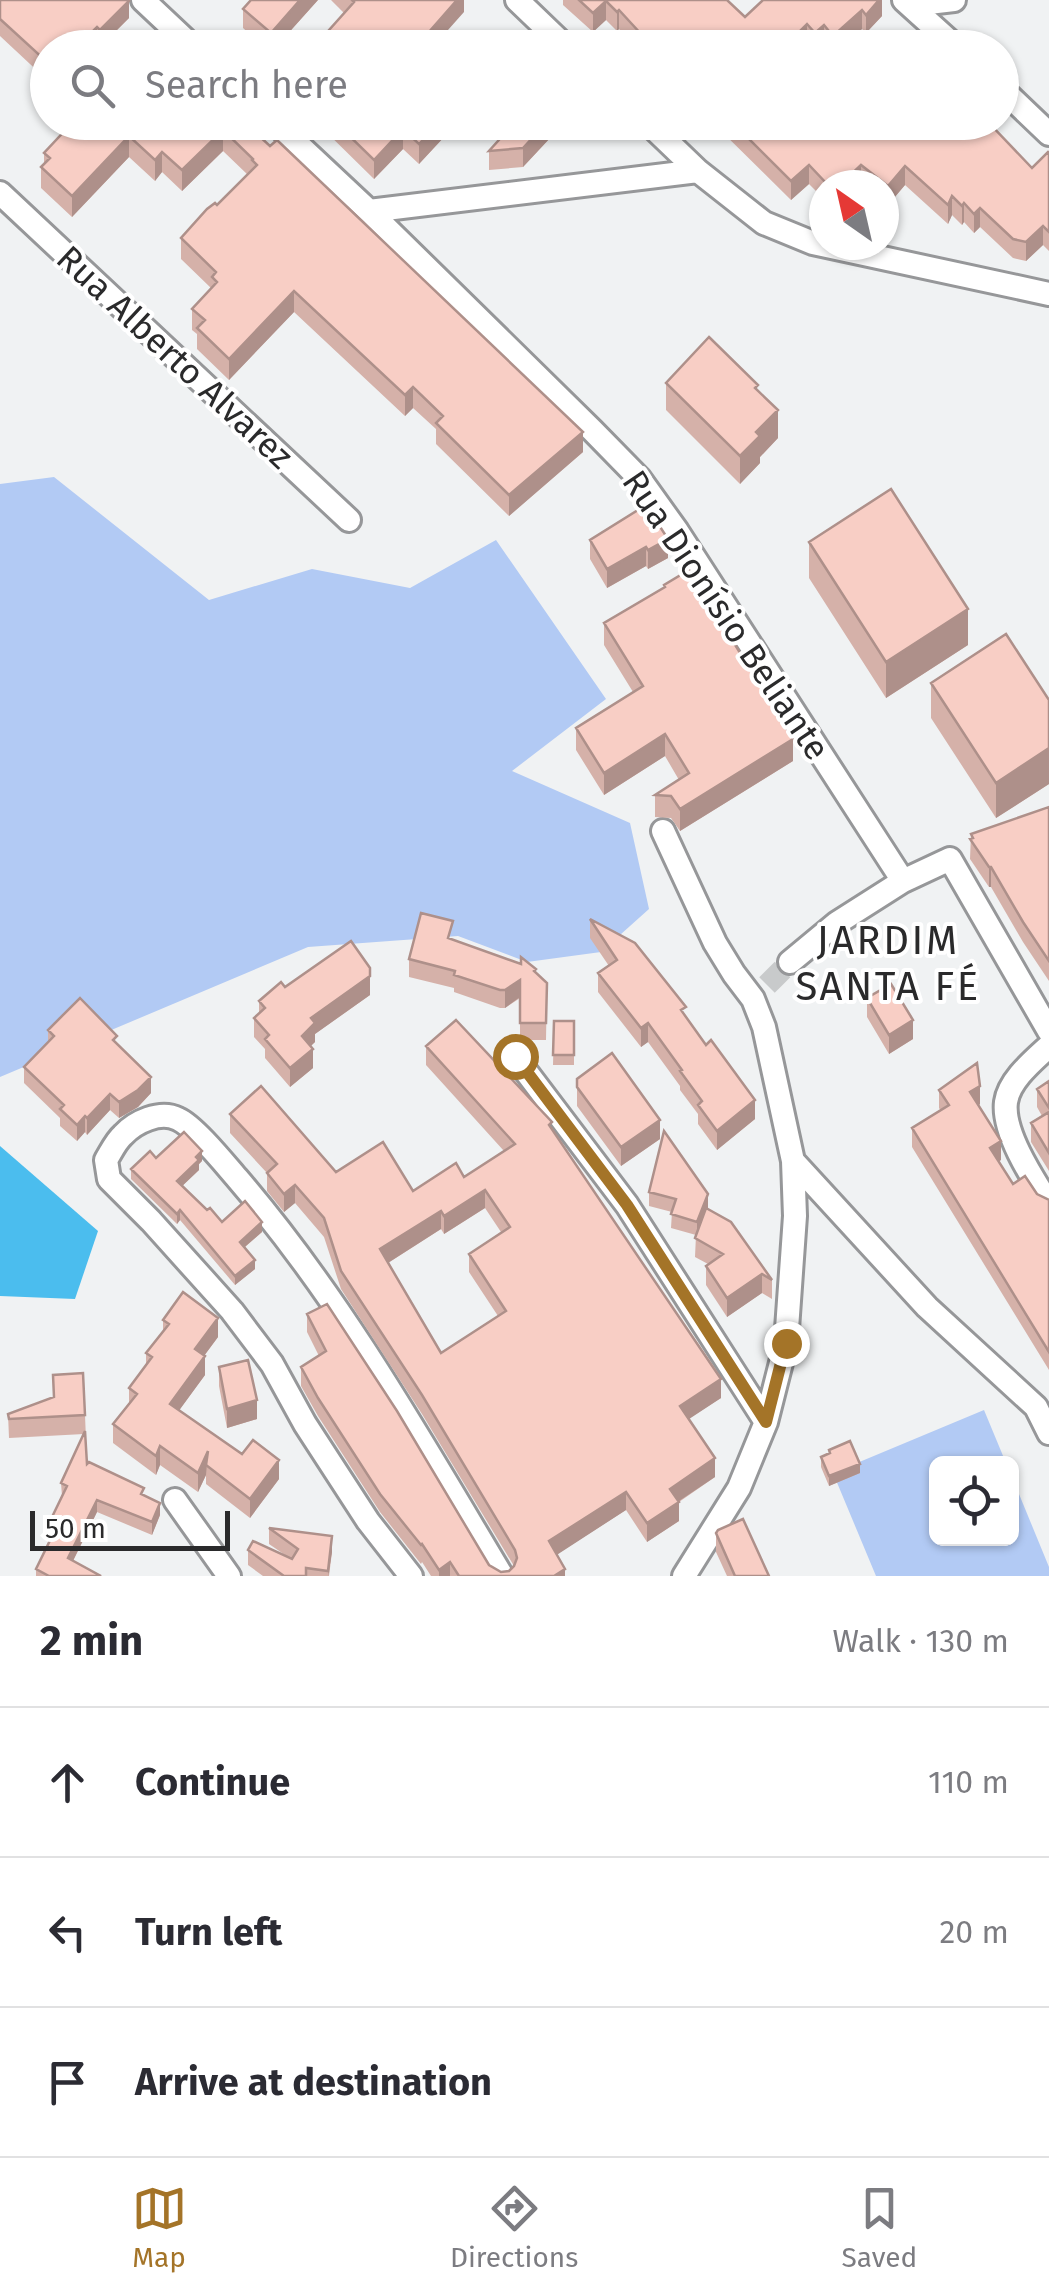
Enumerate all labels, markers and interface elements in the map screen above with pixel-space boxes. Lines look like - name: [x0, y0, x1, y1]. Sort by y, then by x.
- search box: [30, 30, 1019, 140]
- icon: search: [65, 58, 120, 113]
- text: Search here: [145, 62, 348, 108]
- north arrow: [809, 170, 899, 260]
- street label: Rua Alberto Alvarez: [48, 237, 302, 477]
- street label: Rua Dionísio Beliante: [613, 462, 839, 768]
- district label: JARDIM SANTA FÉ: [795, 917, 981, 1011]
- route start: [493, 1034, 539, 1080]
- route end: [764, 1321, 810, 1367]
- map controls: [929, 1456, 1019, 1546]
- button: locate: [929, 1456, 1019, 1546]
- scale bar: [30, 1506, 230, 1550]
- text: 50 m: [45, 1512, 106, 1545]
- text: 2 min: [40, 1616, 143, 1666]
- text: Walk · 130 m: [832, 1622, 1009, 1660]
- icon: ahead: [40, 1755, 95, 1810]
- text: Continue: [135, 1759, 290, 1805]
- text: 110 m: [928, 1763, 1009, 1801]
- icon: left: [40, 1905, 95, 1960]
- text: Turn left: [135, 1909, 282, 1955]
- text: 20 m: [939, 1913, 1009, 1951]
- icon: arrive: [40, 2055, 95, 2110]
- text: Arrive at destination: [135, 2059, 492, 2105]
- tab: Map: [132, 2181, 187, 2274]
- tab: Directions: [450, 2181, 578, 2274]
- tab: Saved: [842, 2181, 917, 2274]

